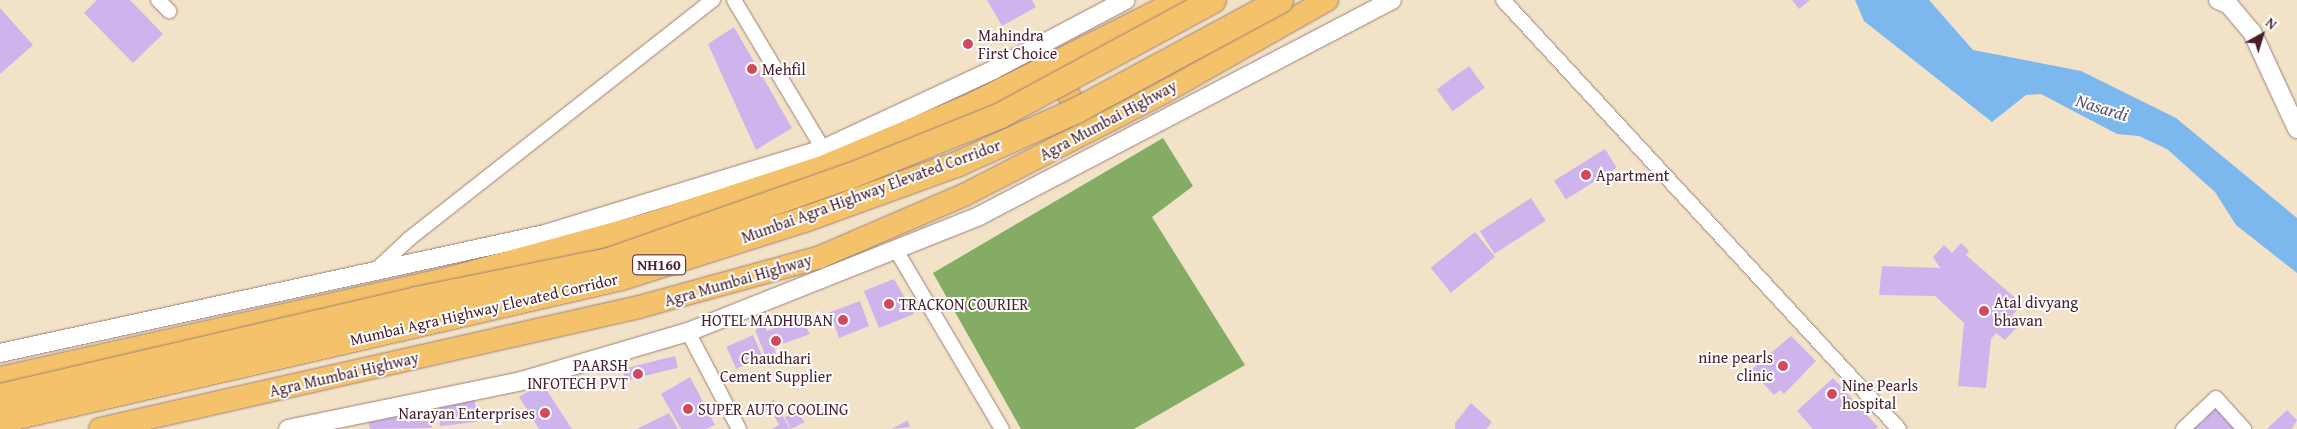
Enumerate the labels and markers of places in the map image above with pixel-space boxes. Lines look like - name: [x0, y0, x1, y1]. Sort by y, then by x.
- place label: Mahindra First Choice: [978, 25, 1057, 63]
- marker: Mahindra First Choice: [962, 38, 974, 50]
- place label: Mehfil: [762, 59, 806, 79]
- marker: Mehfil: [746, 63, 758, 75]
- place label: Apartment: [1596, 165, 1669, 185]
- marker: Apartment: [1580, 169, 1592, 181]
- place label: Atal divyang bhavan: [1994, 292, 2078, 330]
- place label: TRACKON COURIER: [899, 294, 1028, 314]
- marker: TRACKON COURIER: [883, 298, 895, 310]
- marker: Atal divyang bhavan: [1978, 305, 1990, 317]
- place label: HOTEL MADHUBAN: [701, 310, 833, 330]
- marker: HOTEL MADHUBAN: [837, 314, 849, 326]
- marker: Chaudhari Cement Supplier: [770, 335, 782, 347]
- place label: nine pearls clinic: [1698, 347, 1773, 385]
- place label: Chaudhari Cement Supplier: [720, 348, 832, 386]
- place label: PAARSH INFOTECH PVT: [527, 355, 628, 393]
- marker: nine pearls clinic: [1777, 360, 1789, 372]
- marker: PAARSH INFOTECH PVT: [632, 368, 644, 380]
- place label: Nine Pearls hospital: [1842, 375, 1918, 413]
- marker: Nine Pearls hospital: [1826, 388, 1838, 400]
- place label: SUPER AUTO COOLING: [698, 399, 848, 419]
- place label: Narayan Enterprises: [398, 403, 535, 423]
- marker: SUPER AUTO COOLING: [682, 403, 694, 415]
- marker: Narayan Enterprises: [539, 407, 551, 419]

